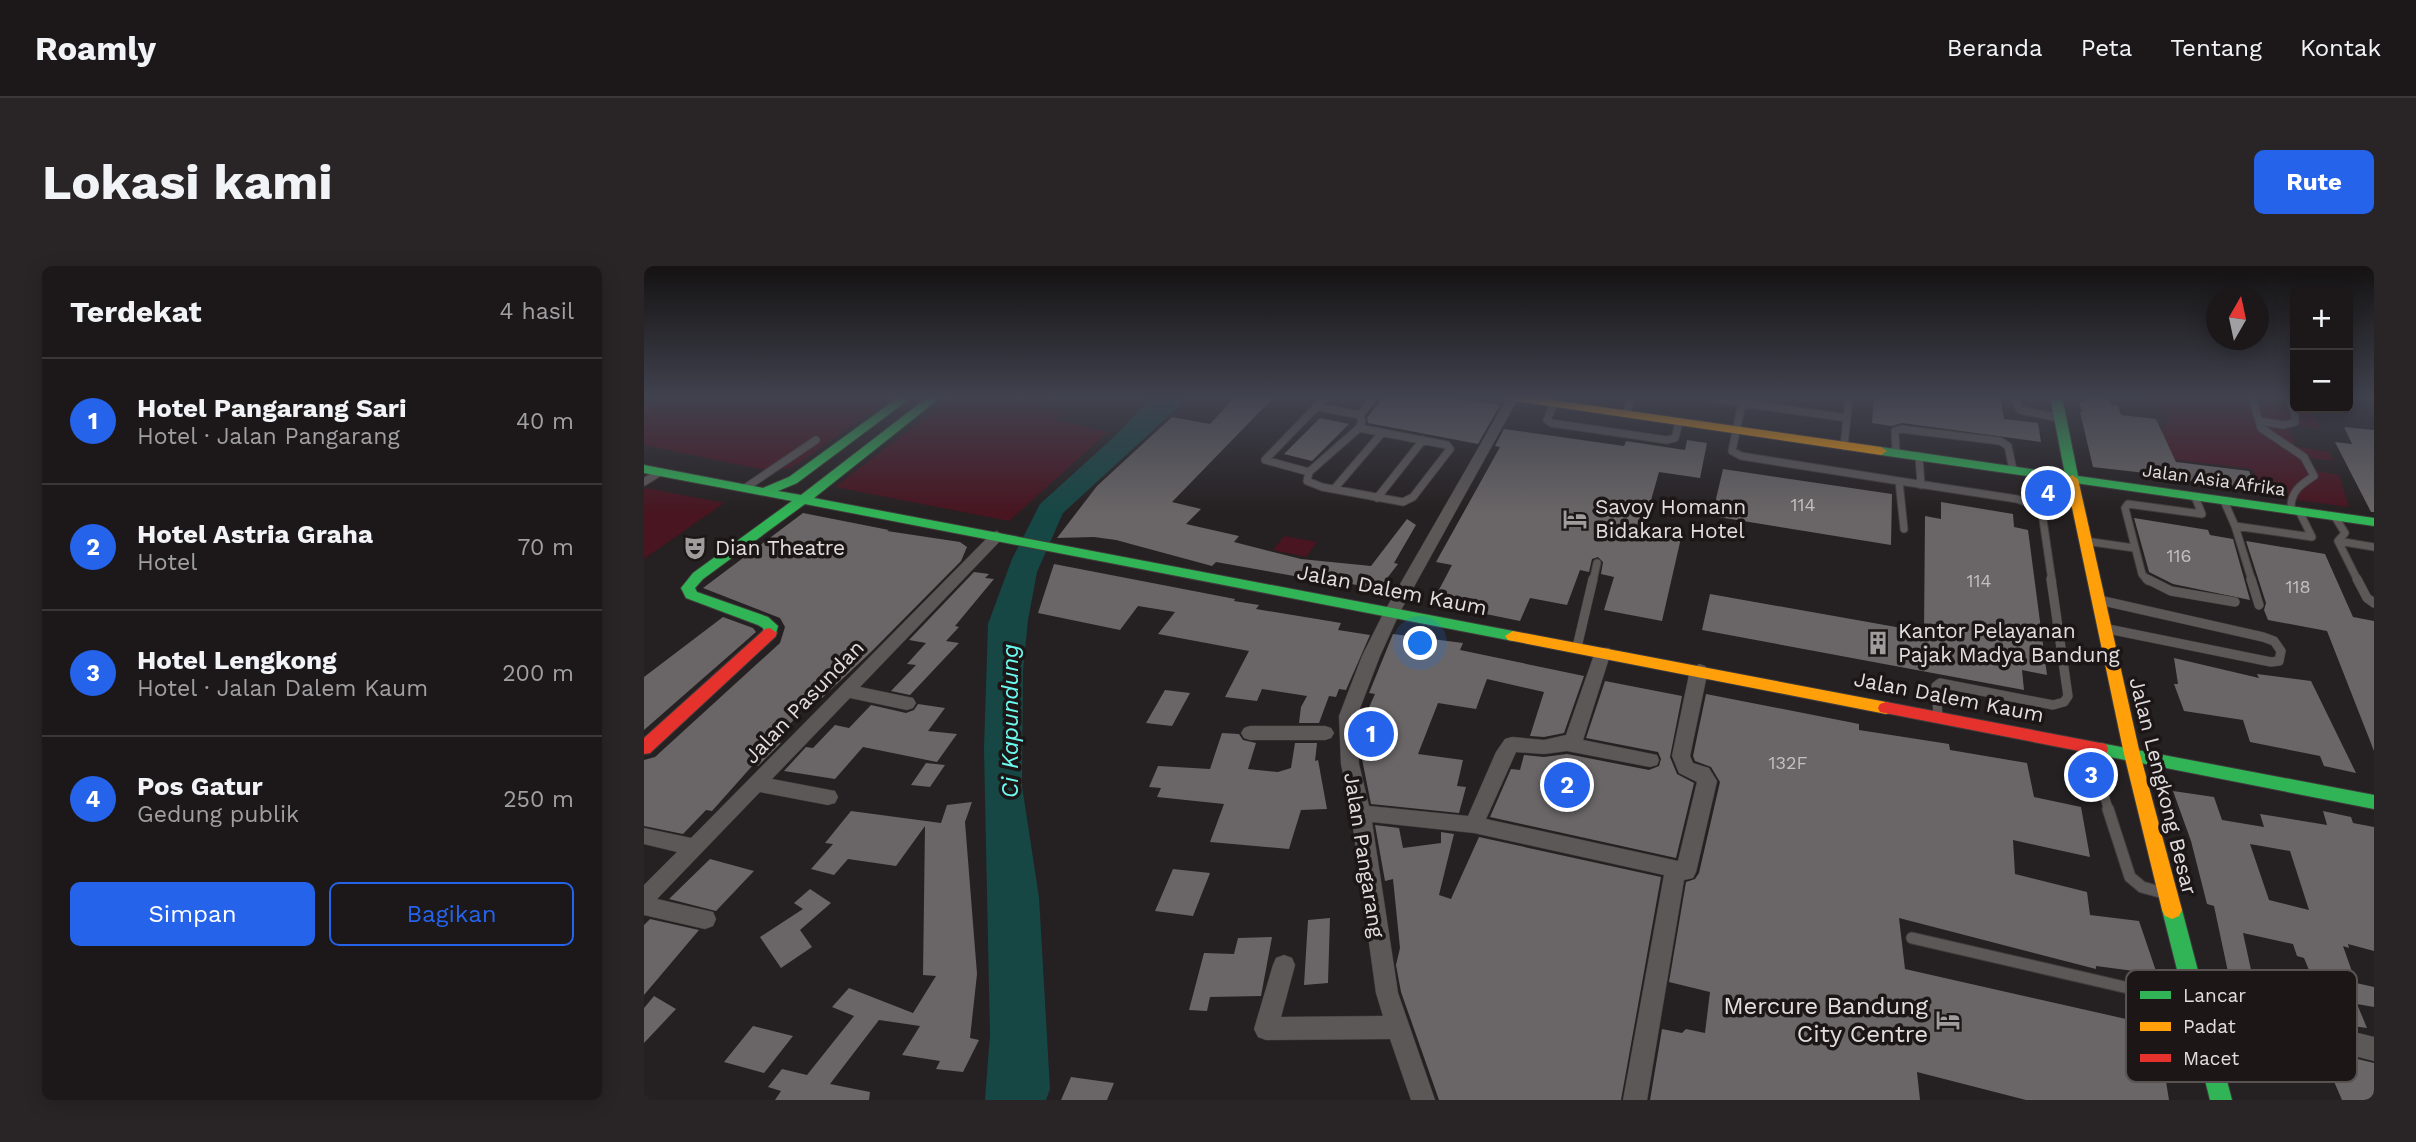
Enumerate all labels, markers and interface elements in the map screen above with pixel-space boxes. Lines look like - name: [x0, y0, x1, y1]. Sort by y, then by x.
- text: Roamly: [35, 29, 156, 68]
- text: Beranda: [1947, 34, 2043, 62]
- text: Peta: [2081, 34, 2132, 62]
- text: Tentang: [2170, 34, 2262, 62]
- text: Kontak: [2300, 34, 2381, 62]
- button: Rute: [2254, 150, 2374, 214]
- text: Lokasi kami: [42, 153, 333, 211]
- north arrow: [2206, 287, 2269, 350]
- map controls: [2290, 287, 2353, 413]
- button: +: [2290, 287, 2353, 350]
- text: Terdekat: [70, 294, 202, 329]
- text: 4 hasil: [500, 298, 574, 325]
- button: −: [2290, 350, 2353, 413]
- text: Hotel Pangarang Sari: [137, 393, 407, 423]
- text: 1: [88, 408, 98, 435]
- text: 40 m: [516, 408, 574, 435]
- text: Hotel · Jalan Pangarang: [137, 423, 400, 450]
- street label: Jalan Asia Afrika: [2141, 459, 2287, 500]
- pin: 4: [2025, 467, 2071, 519]
- place label: Savoy Homann Bidakara Hotel: [1595, 494, 1746, 543]
- house number: 114: [1790, 494, 1816, 515]
- hotel icon: Savoy Homann Bidakara Hotel: [1561, 505, 1589, 533]
- text: Hotel Astria Graha: [137, 519, 373, 549]
- text: 2: [86, 534, 100, 561]
- text: 70 m: [517, 534, 574, 561]
- theatre icon: Dian Theatre: [681, 534, 709, 562]
- place label: Dian Theatre: [715, 535, 845, 560]
- house number: 116: [2167, 545, 2191, 566]
- text: Hotel: [137, 549, 197, 576]
- street label: Jalan Dalem Kaum: [1295, 559, 1489, 620]
- house number: 114: [1966, 570, 1992, 591]
- house number: 118: [2285, 576, 2311, 597]
- place label: Kantor Pelayanan Pajak Madya Bandung: [1898, 618, 2120, 667]
- your location: [1403, 626, 1437, 660]
- building icon: Kantor Pelayanan Pajak Madya Bandung: [1864, 629, 1892, 657]
- street label: Jalan Pasundan: [739, 635, 869, 768]
- water label: Ci Kapundung: [997, 644, 1024, 798]
- text: Hotel Lengkong: [137, 645, 337, 675]
- text: 3: [86, 660, 100, 687]
- text: 200 m: [502, 660, 574, 687]
- street label: Jalan Dalem Kaum: [1852, 666, 2046, 727]
- text: Hotel · Jalan Dalem Kaum: [137, 675, 428, 702]
- street label: Jalan Lengkong Besar: [2124, 675, 2203, 898]
- pin: 1: [1348, 708, 1394, 760]
- pin: 3: [2068, 749, 2114, 801]
- house number: 132F: [1769, 752, 1808, 773]
- pin: 2: [1544, 759, 1590, 811]
- text: Pos Gatur: [137, 771, 263, 801]
- street label: Jalan Pangarang: [1339, 771, 1390, 940]
- text: 4: [86, 786, 100, 813]
- text: 250 m: [503, 786, 574, 813]
- text: Gedung publik: [137, 801, 299, 828]
- button: Simpan: [70, 882, 315, 946]
- button: Bagikan: [329, 882, 574, 946]
- legend: [2126, 970, 2357, 1082]
- text: Lancar: [2183, 984, 2246, 1007]
- place label: Mercure Bandung City Centre: [1723, 992, 1928, 1048]
- hotel icon: Mercure Bandung City Centre: [1934, 1006, 1962, 1034]
- text: Padat: [2183, 1015, 2236, 1038]
- text: Macet: [2183, 1047, 2239, 1070]

